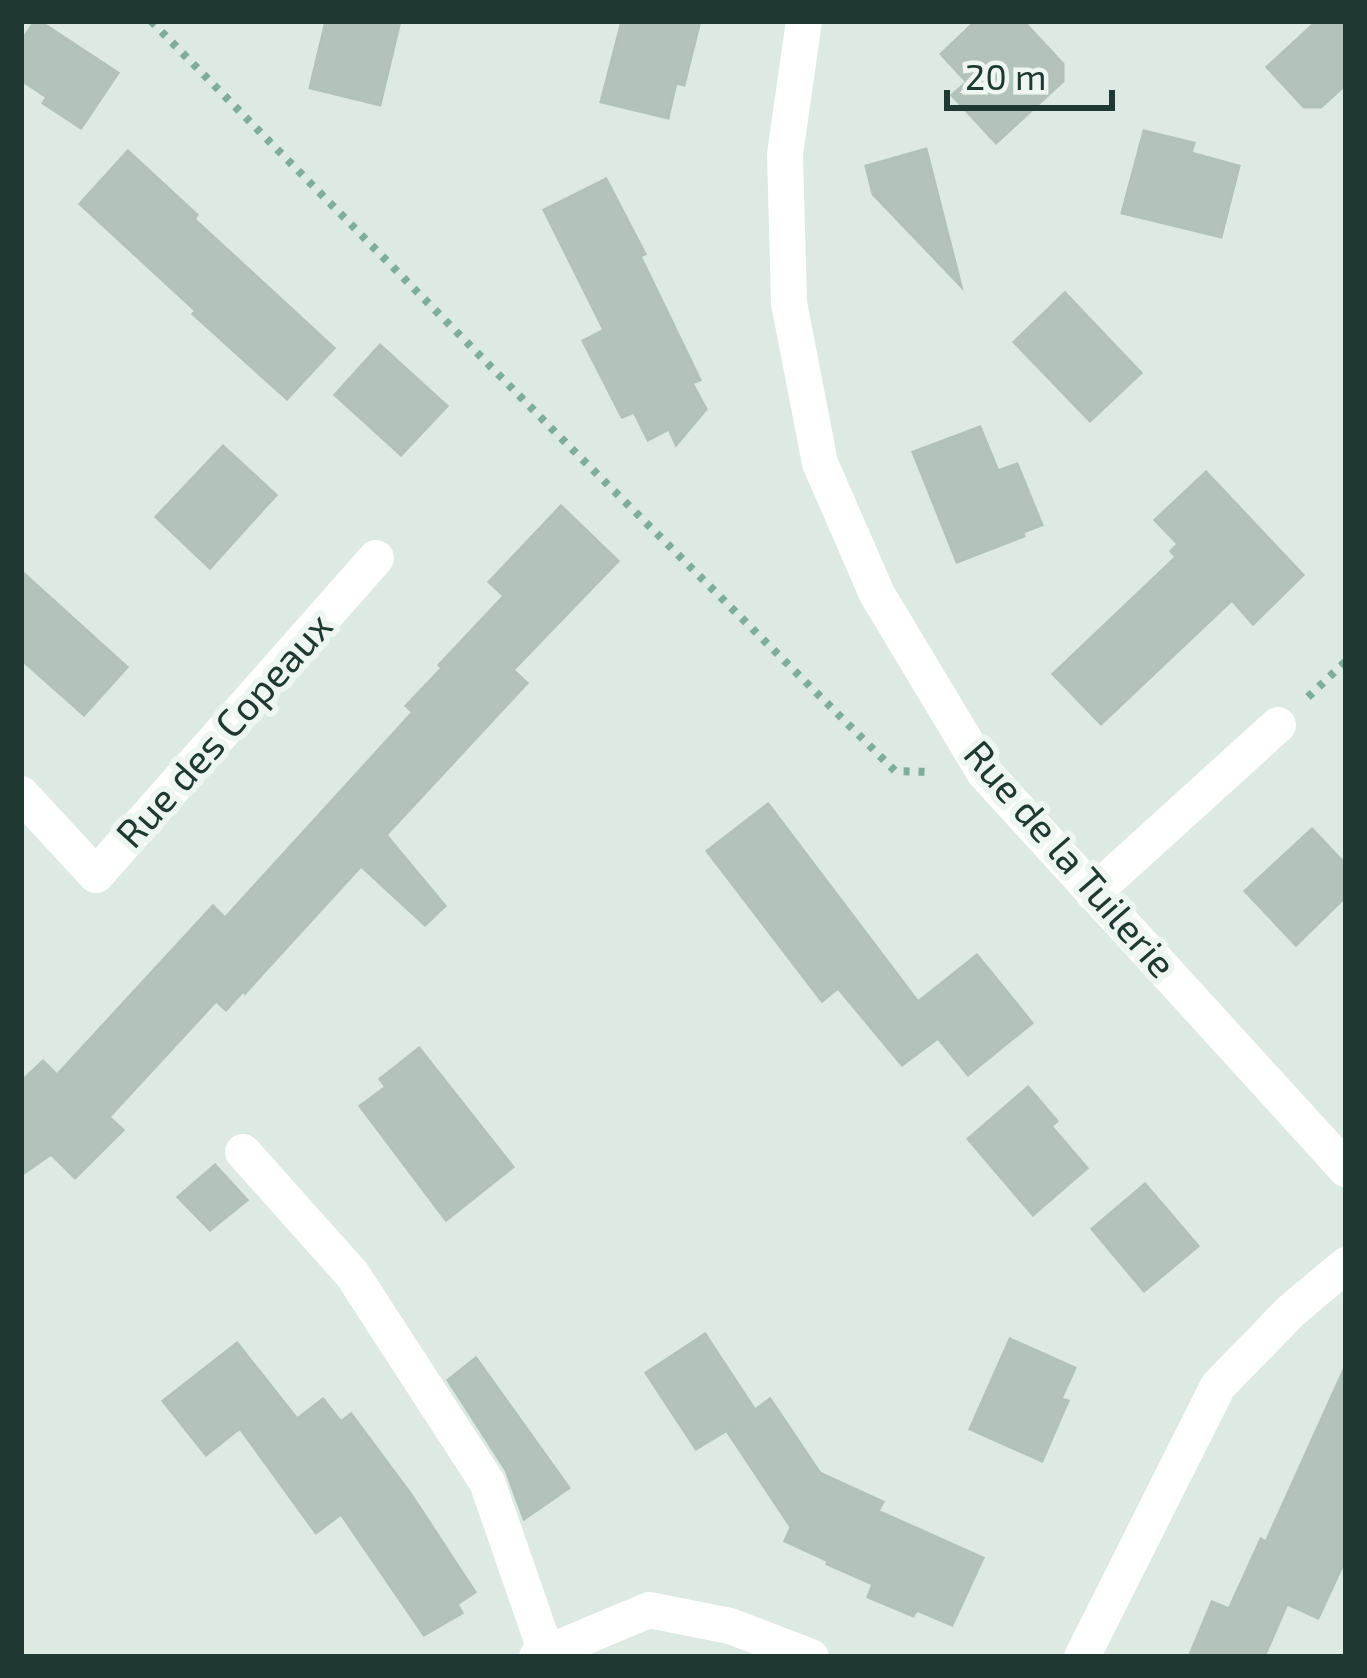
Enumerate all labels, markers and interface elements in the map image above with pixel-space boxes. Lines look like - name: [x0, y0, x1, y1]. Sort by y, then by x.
- scale bar: [947, 36, 1112, 110]
- text: 20 m: [965, 54, 1047, 97]
- street label: Rue des Copeaux: [105, 602, 341, 856]
- street label: Rue de la Tuilerie: [955, 730, 1187, 986]

